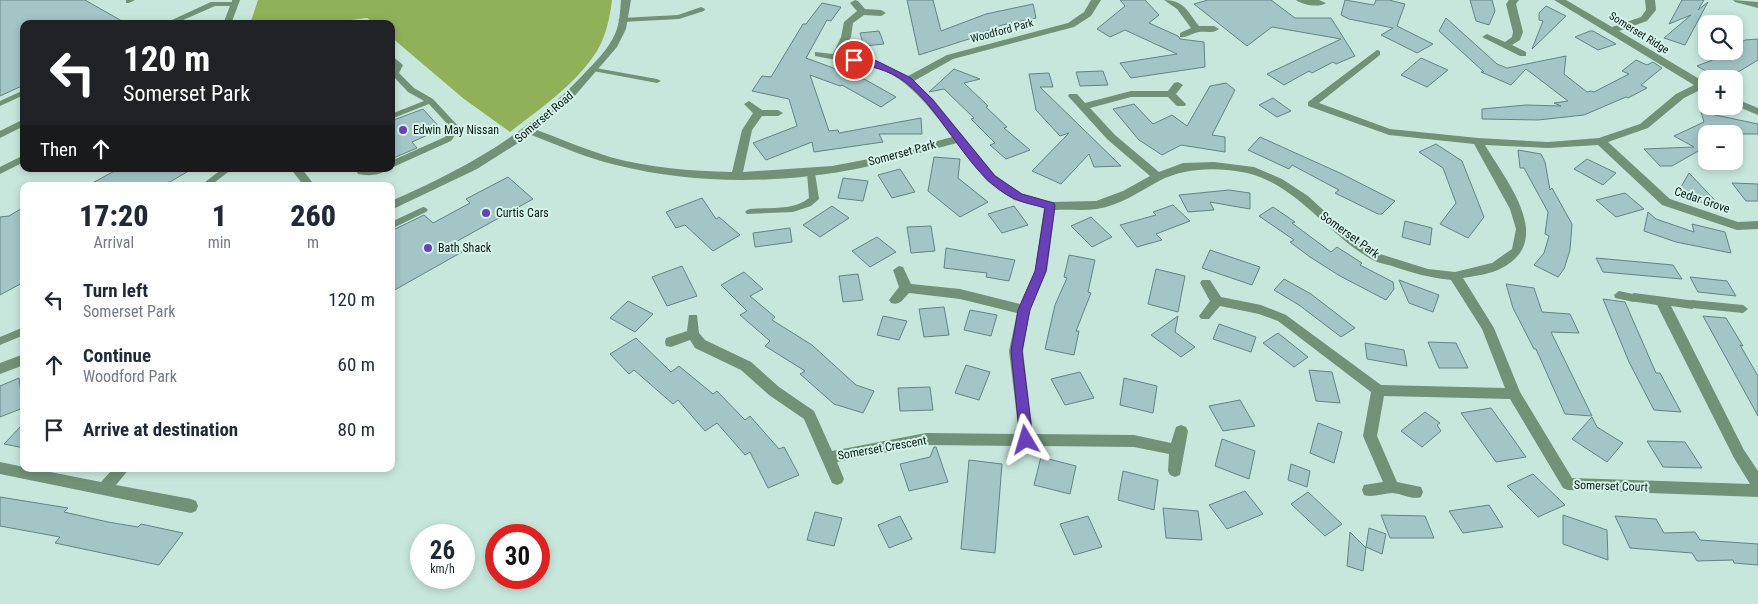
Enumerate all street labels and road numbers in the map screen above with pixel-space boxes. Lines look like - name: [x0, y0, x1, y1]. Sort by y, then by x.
- street label: Somerset Ridge: [1607, 9, 1671, 57]
- street label: Woodford Park: [969, 16, 1035, 46]
- street label: Somerset Road: [512, 88, 576, 146]
- street label: Somerset Park: [867, 137, 938, 169]
- street label: Cedar Grove: [1672, 184, 1732, 216]
- street label: Somerset Park: [1318, 209, 1383, 261]
- street label: Somerset Crescent: [836, 433, 928, 463]
- street label: Somerset Court: [1574, 478, 1649, 494]

